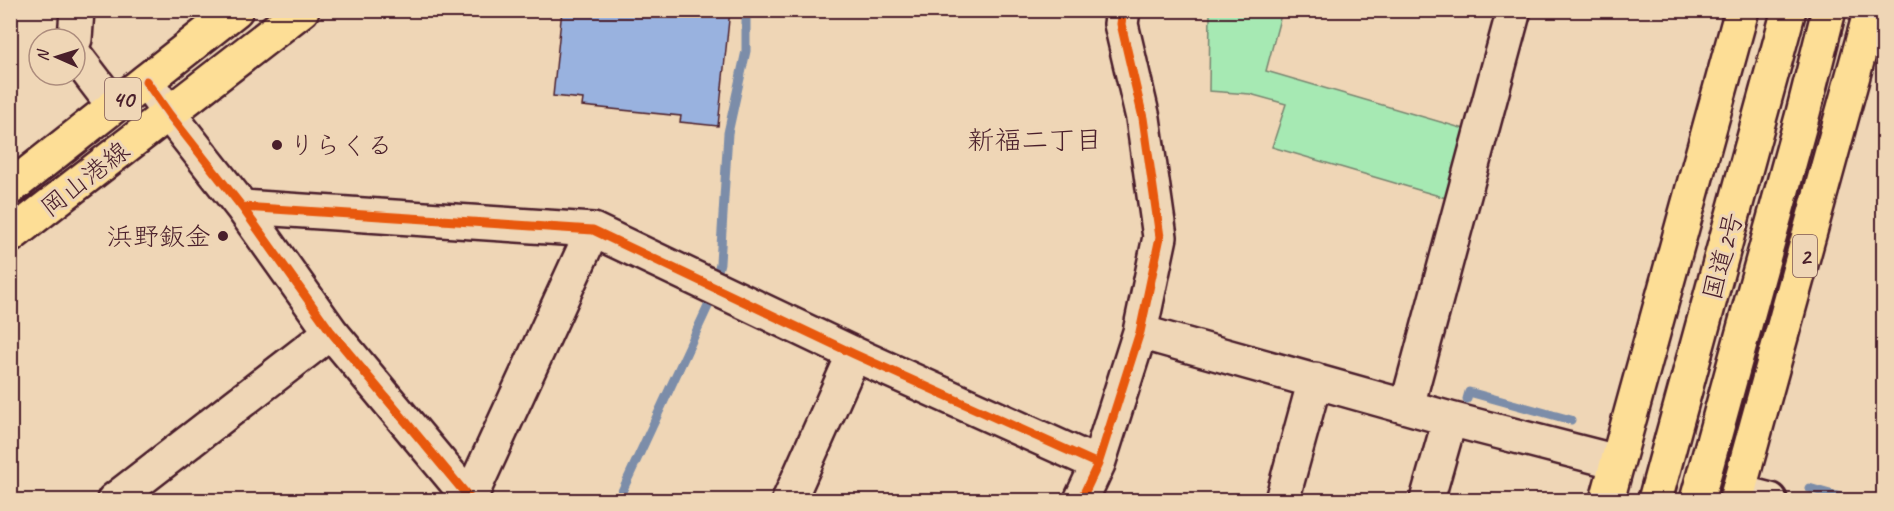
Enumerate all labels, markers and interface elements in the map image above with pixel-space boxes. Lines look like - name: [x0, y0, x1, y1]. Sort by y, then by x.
- north arrow: [27, 27, 87, 87]
- text: N: [33, 48, 53, 62]
- road number: 40: [105, 78, 141, 120]
- district label: 新福二丁目: [968, 123, 1103, 157]
- place label: りらくる: [289, 129, 393, 162]
- street label: 岡山港線: [34, 134, 136, 224]
- marker: りらくる: [270, 138, 284, 152]
- street label: 国道2号: [1695, 208, 1751, 304]
- place label: 浜野鈑金: [107, 220, 211, 253]
- marker: 浜野鈑金: [216, 229, 230, 243]
- road number: 2: [1793, 235, 1817, 277]

